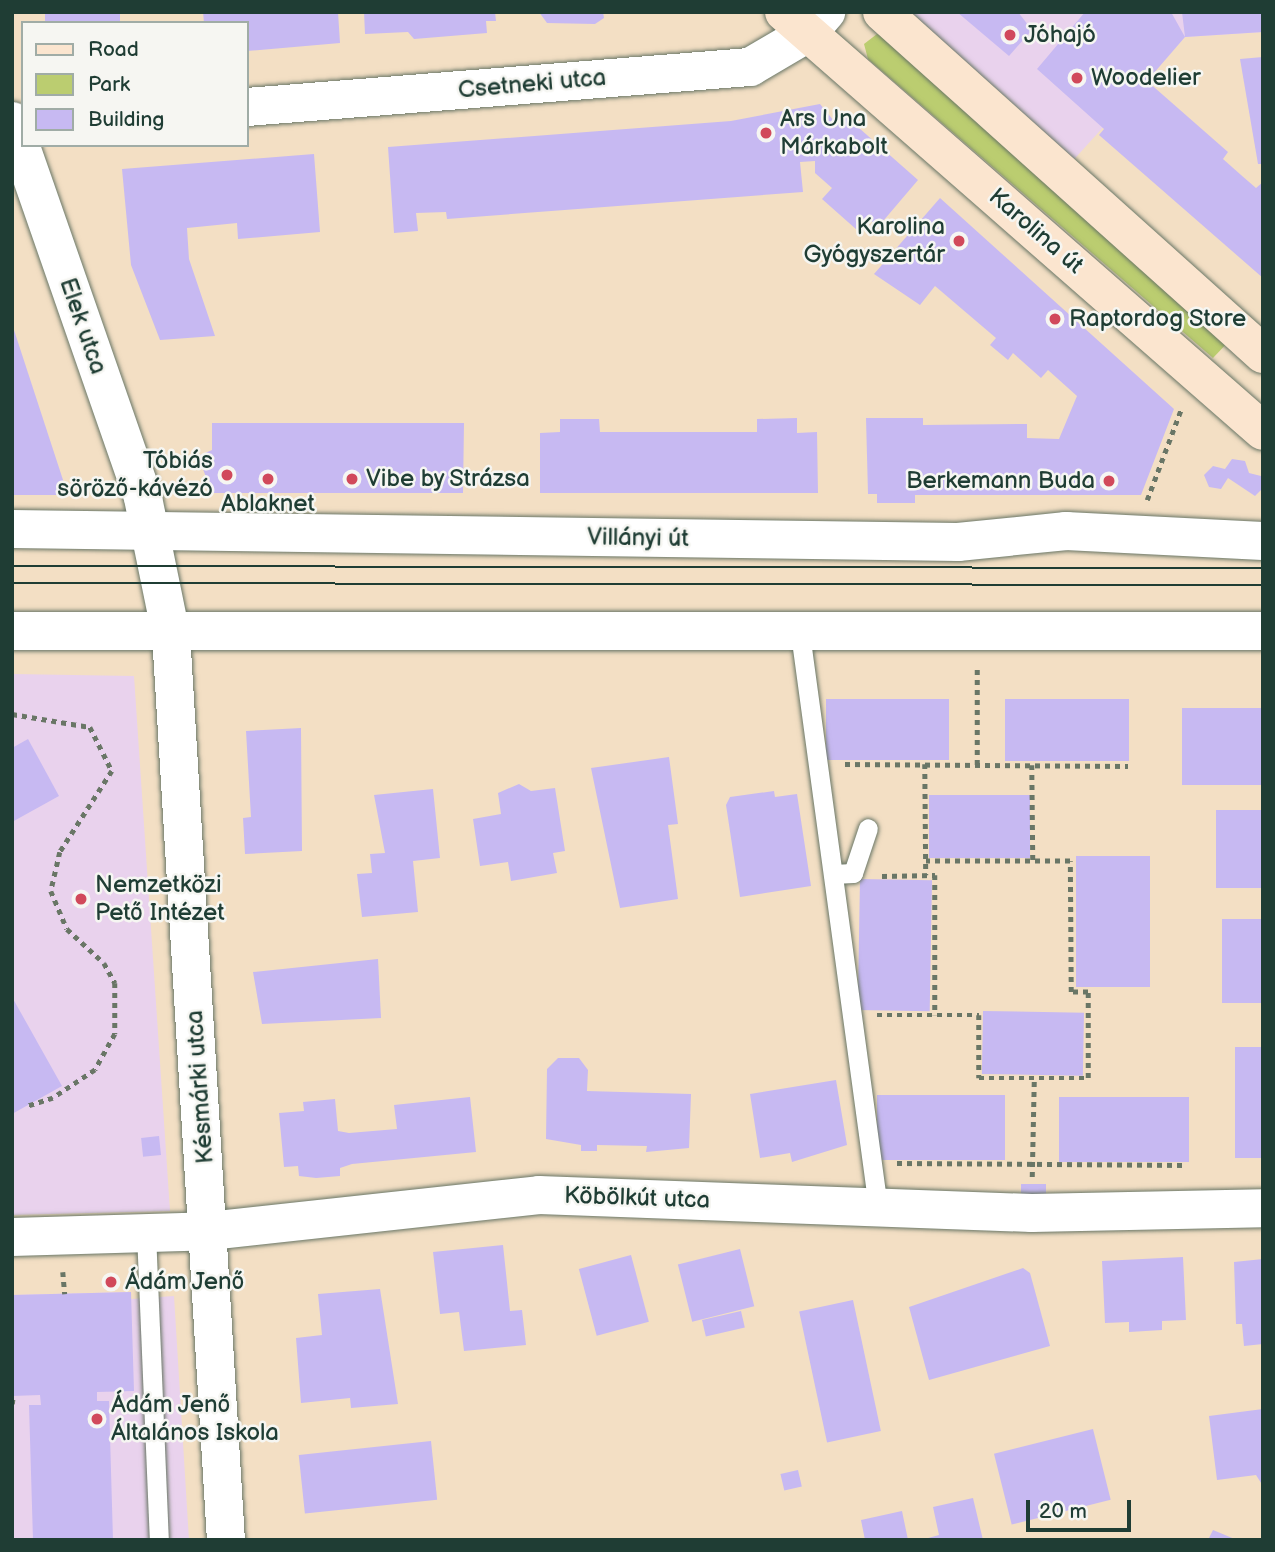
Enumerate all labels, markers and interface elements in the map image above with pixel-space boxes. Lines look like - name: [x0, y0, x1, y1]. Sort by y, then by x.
- legend: [21, 21, 248, 147]
- place label: Jóhajó: [1024, 21, 1096, 49]
- marker: Jóhajó: [1002, 27, 1018, 43]
- text: Road: [88, 37, 139, 62]
- street label: Csetneki utca: [457, 63, 607, 105]
- place label: Woodelier: [1091, 64, 1201, 92]
- marker: Woodelier: [1069, 70, 1085, 86]
- text: Park: [88, 72, 130, 97]
- place label: Ars Una Márkabolt: [780, 105, 888, 161]
- text: Building: [88, 107, 164, 132]
- marker: Ars Una Márkabolt: [758, 125, 774, 141]
- street label: Karolina út: [983, 182, 1089, 280]
- place label: Karolina Gyógyszertár: [804, 213, 945, 269]
- marker: Karolina Gyógyszertár: [951, 233, 967, 249]
- street label: Elek utca: [53, 274, 113, 378]
- place label: Raptordog Store: [1069, 305, 1247, 333]
- marker: Raptordog Store: [1047, 311, 1063, 327]
- place label: Tóbiás söröző-kávézó: [57, 447, 213, 503]
- place label: Vibe by Strázsa: [366, 465, 532, 493]
- marker: Tóbiás söröző-kávézó: [219, 467, 235, 483]
- place label: Berkemann Buda: [906, 467, 1095, 495]
- marker: Ablaknet: [260, 471, 276, 487]
- marker: Vibe by Strázsa: [344, 471, 360, 487]
- marker: Berkemann Buda: [1101, 473, 1117, 489]
- place label: Ablaknet: [221, 490, 315, 518]
- street label: Villányi út: [587, 523, 689, 553]
- place label: Nemzetközi Pető Intézet: [95, 871, 225, 927]
- marker: Nemzetközi Pető Intézet: [73, 891, 89, 907]
- street label: Késmárki utca: [180, 1009, 220, 1165]
- street label: Köbölkút utca: [563, 1181, 711, 1215]
- place label: Ádám Jenő: [125, 1268, 246, 1296]
- marker: Ádám Jenő: [103, 1274, 119, 1290]
- place label: Ádám Jenő Általános Iskola: [111, 1391, 279, 1447]
- marker: Ádám Jenő Általános Iskola: [89, 1411, 105, 1427]
- scale bar: [1030, 1486, 1135, 1530]
- text: 20 m: [1039, 1499, 1087, 1524]

